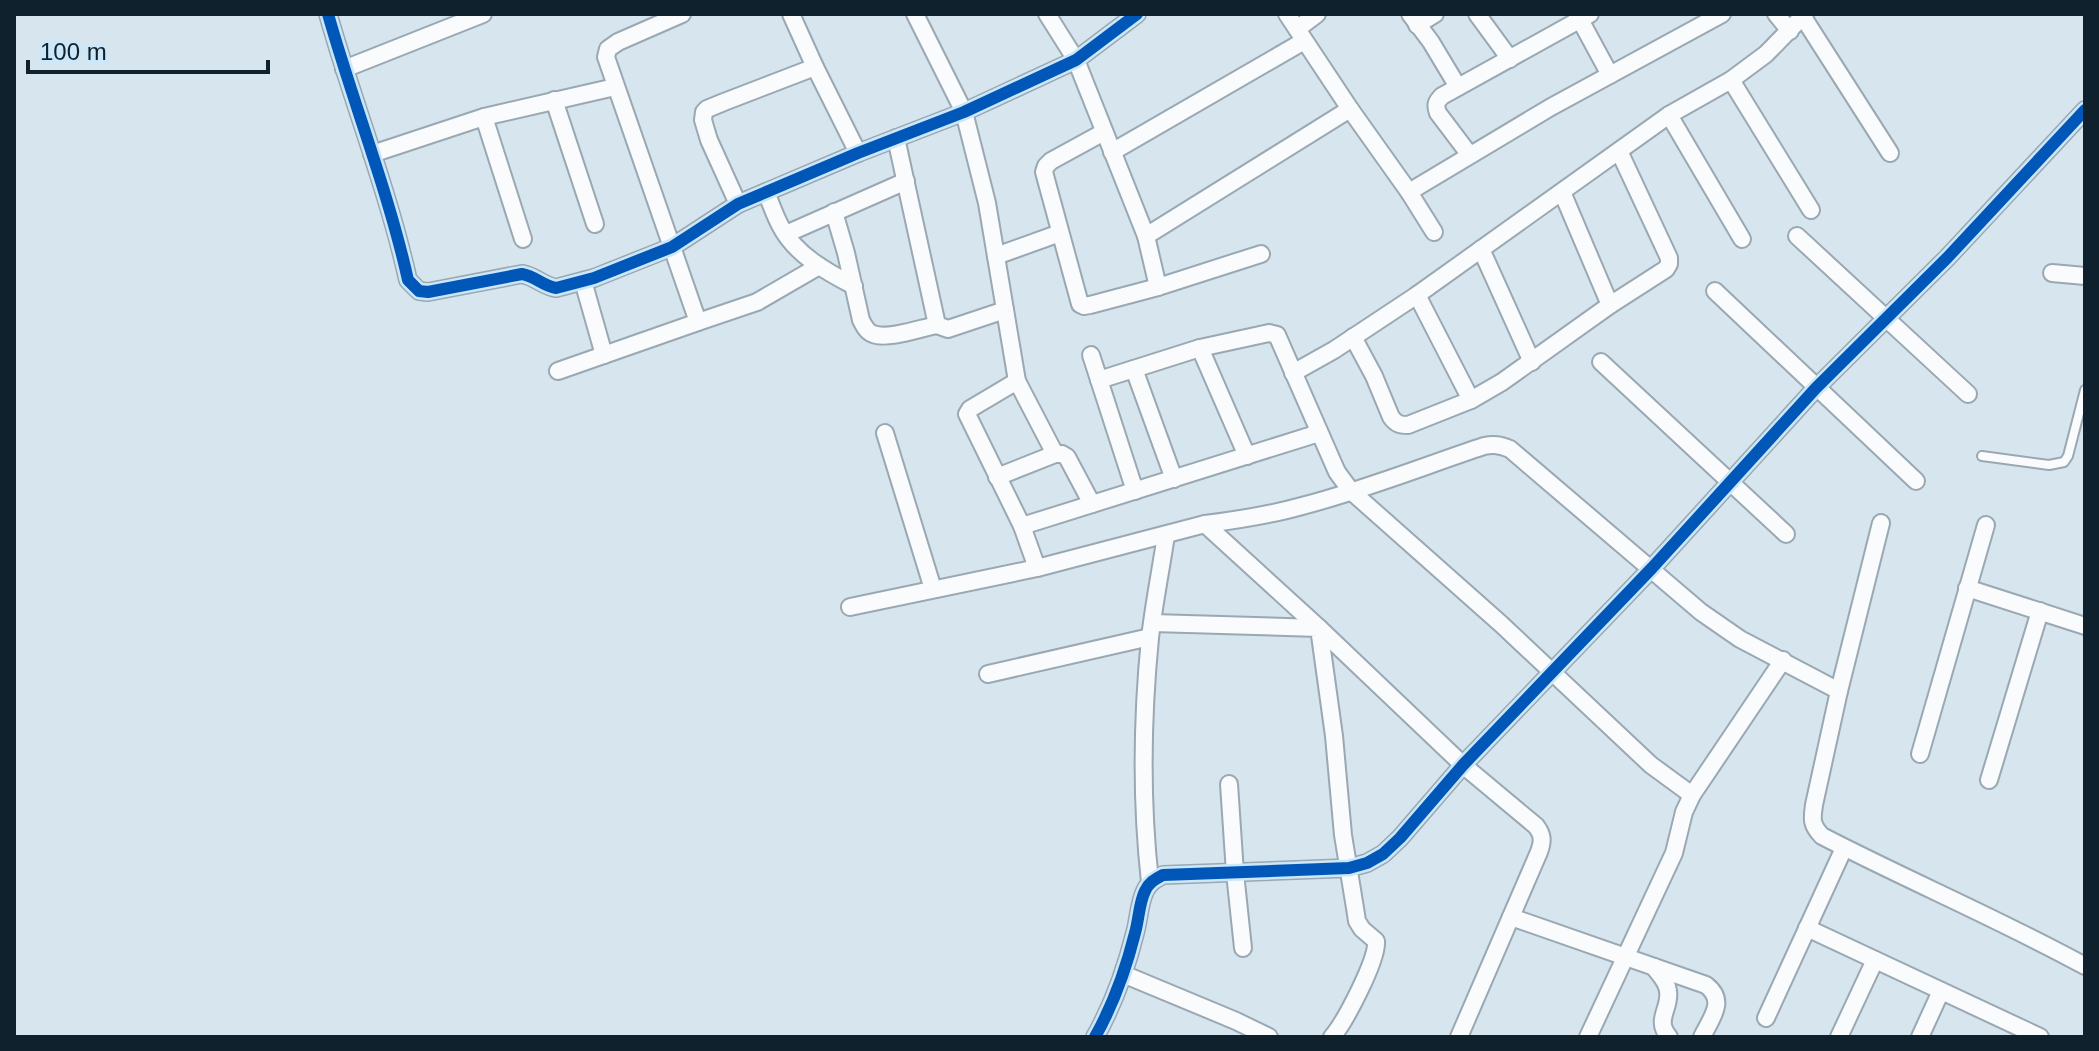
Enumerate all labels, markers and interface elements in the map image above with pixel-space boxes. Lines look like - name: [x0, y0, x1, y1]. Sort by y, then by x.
- scale bar: [28, 24, 268, 74]
- text: 100 m: [40, 38, 107, 65]

